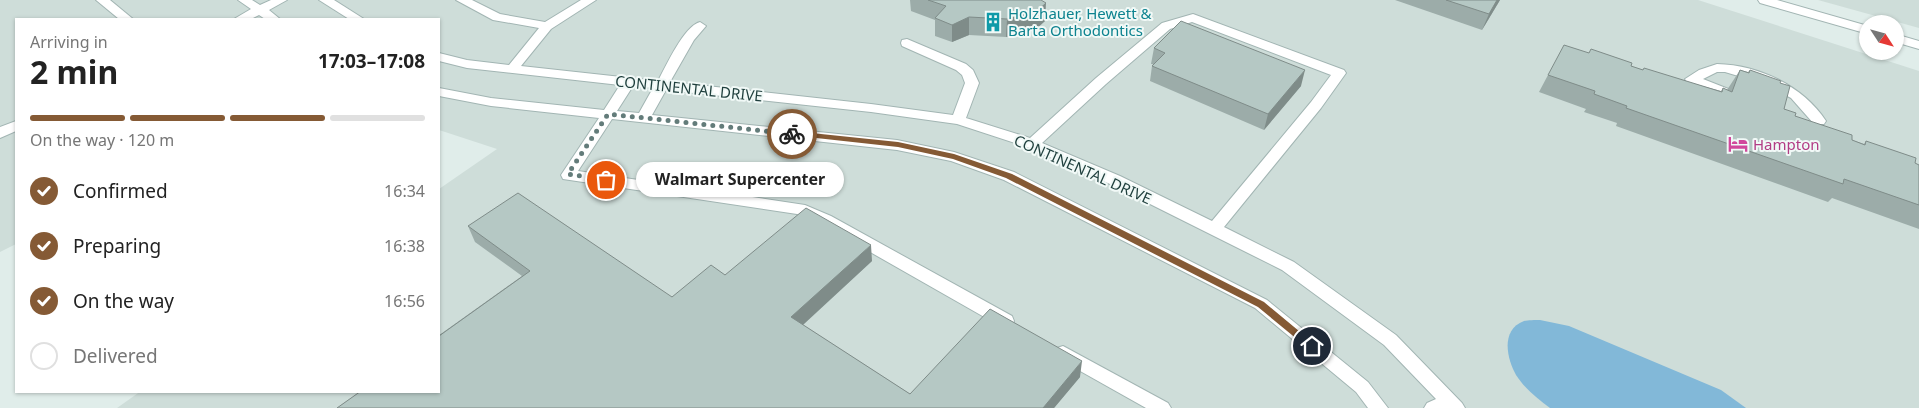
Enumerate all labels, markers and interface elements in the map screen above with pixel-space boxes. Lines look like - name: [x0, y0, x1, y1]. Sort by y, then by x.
- place label: Holzhauer, Hewett & Barta Orthodontics: [1008, 3, 1151, 40]
- building icon: Holzhauer, Hewett & Barta Orthodontics: [982, 11, 1004, 33]
- north arrow: [1859, 15, 1904, 60]
- map controls: [1859, 15, 1904, 60]
- text: Arriving in: [30, 31, 108, 53]
- text: 17:03–17:08: [318, 48, 425, 74]
- text: 2 min: [30, 50, 118, 93]
- street label: CONTINENTAL DRIVE: [614, 70, 764, 106]
- courier: [767, 109, 817, 159]
- icon: bike: [778, 120, 806, 148]
- text: On the way · 120 m: [30, 129, 174, 151]
- street label: CONTINENTAL DRIVE: [1011, 130, 1155, 208]
- hotel icon: Hampton: [1727, 133, 1749, 155]
- place label: Hampton: [1753, 134, 1820, 154]
- pin: [585, 159, 627, 201]
- callout: Walmart Supercenter: [636, 162, 844, 198]
- icon: bag: [592, 166, 620, 194]
- text: Walmart Supercenter: [655, 168, 825, 190]
- icon: check: [30, 177, 58, 205]
- text: Confirmed: [73, 178, 168, 204]
- text: 16:34: [384, 180, 425, 202]
- icon: check: [30, 232, 58, 260]
- text: Preparing: [73, 233, 161, 259]
- text: 16:38: [384, 235, 425, 257]
- icon: check: [30, 287, 58, 315]
- text: On the way: [73, 288, 174, 314]
- text: 16:56: [384, 290, 425, 312]
- pin: [1291, 325, 1333, 367]
- icon: home: [1298, 332, 1326, 360]
- text: Delivered: [73, 343, 158, 369]

